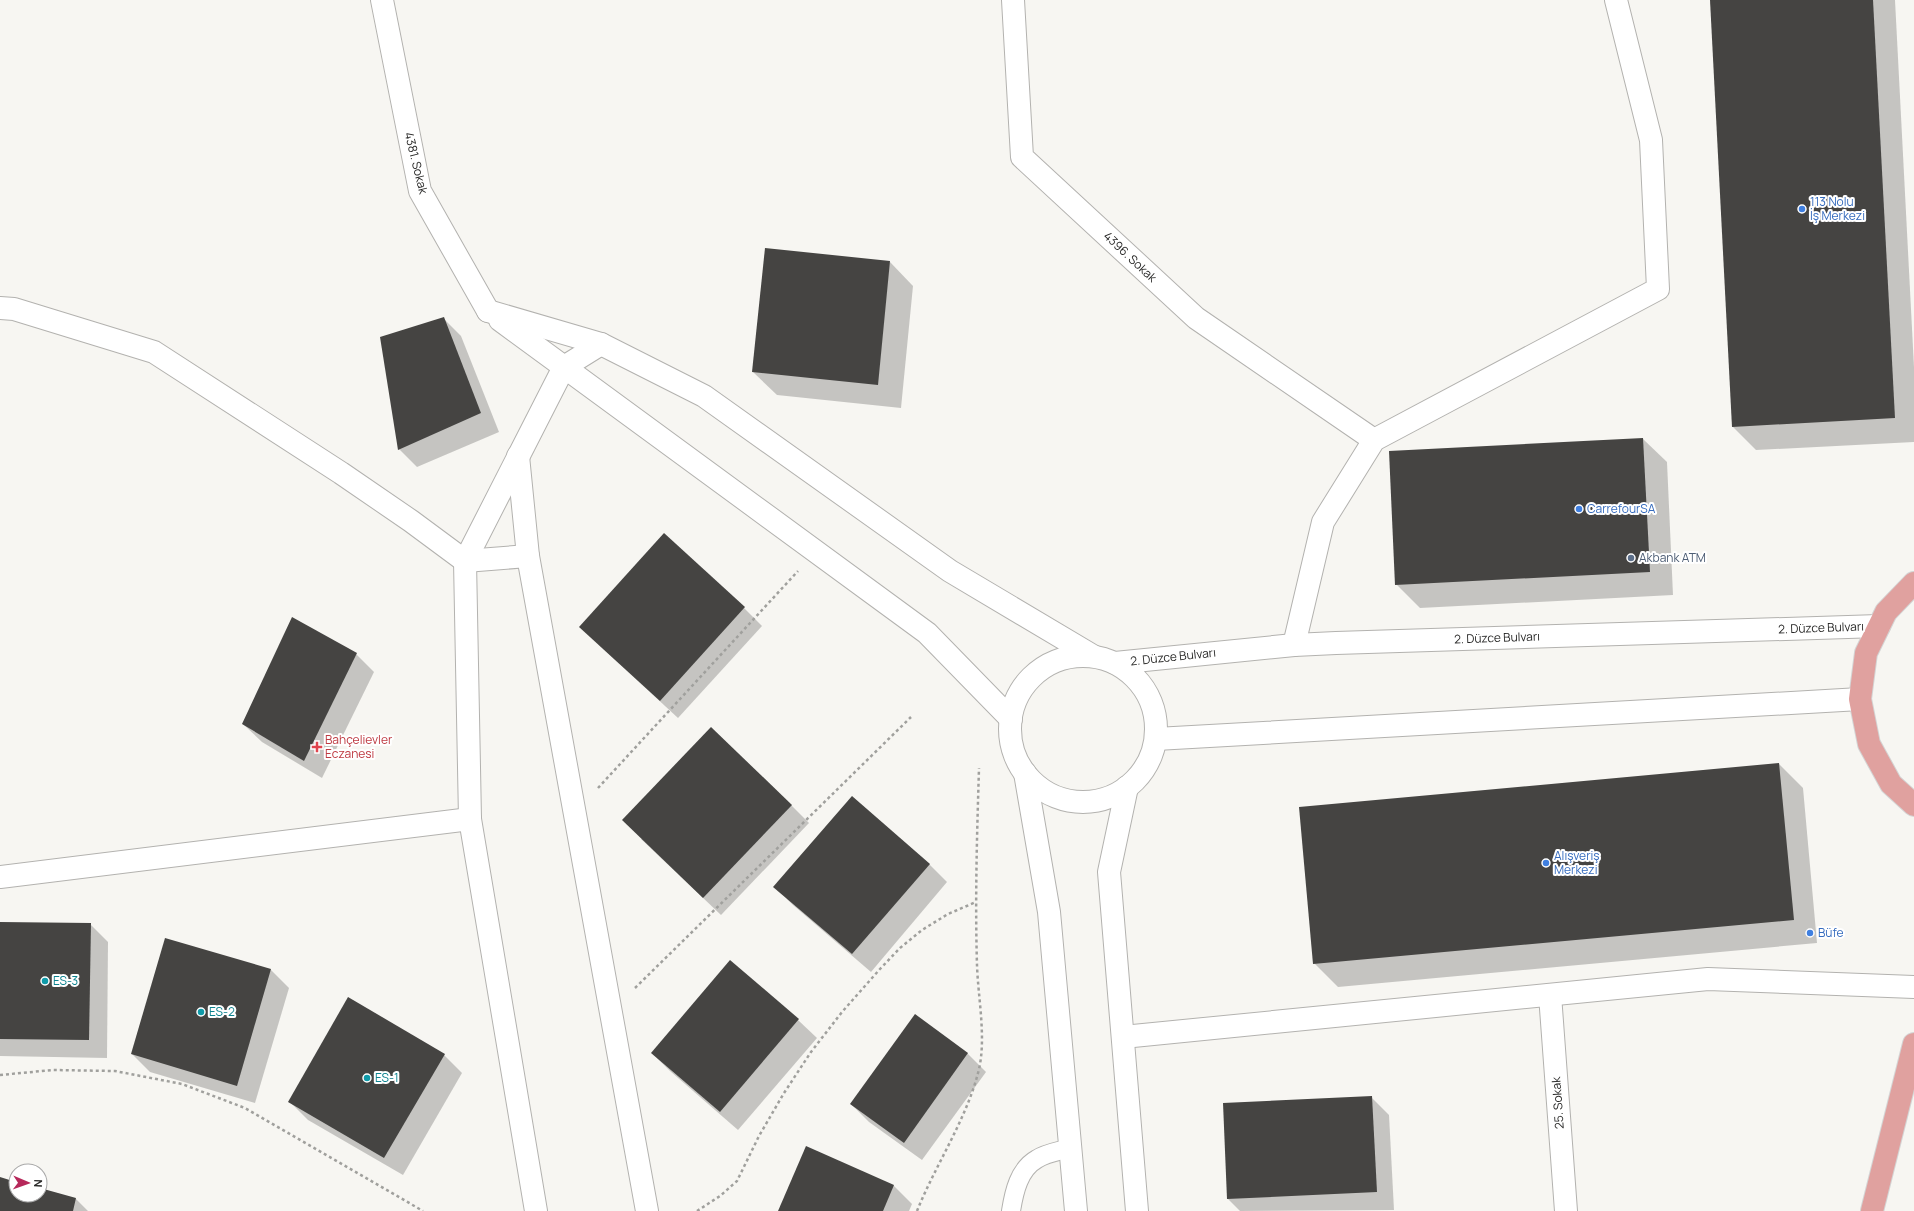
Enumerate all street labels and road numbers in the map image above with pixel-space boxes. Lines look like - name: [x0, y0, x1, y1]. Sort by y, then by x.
- street label: 4381. Sokak: [401, 130, 433, 197]
- street label: 4396. Sokak: [1100, 228, 1161, 286]
- street label: 2. Düzce Bulvarı: [1778, 618, 1864, 637]
- street label: 2. Düzce Bulvarı: [1454, 628, 1540, 647]
- street label: 2. Düzce Bulvarı: [1129, 644, 1217, 669]
- street label: 25. Sokak: [1547, 1075, 1568, 1130]

